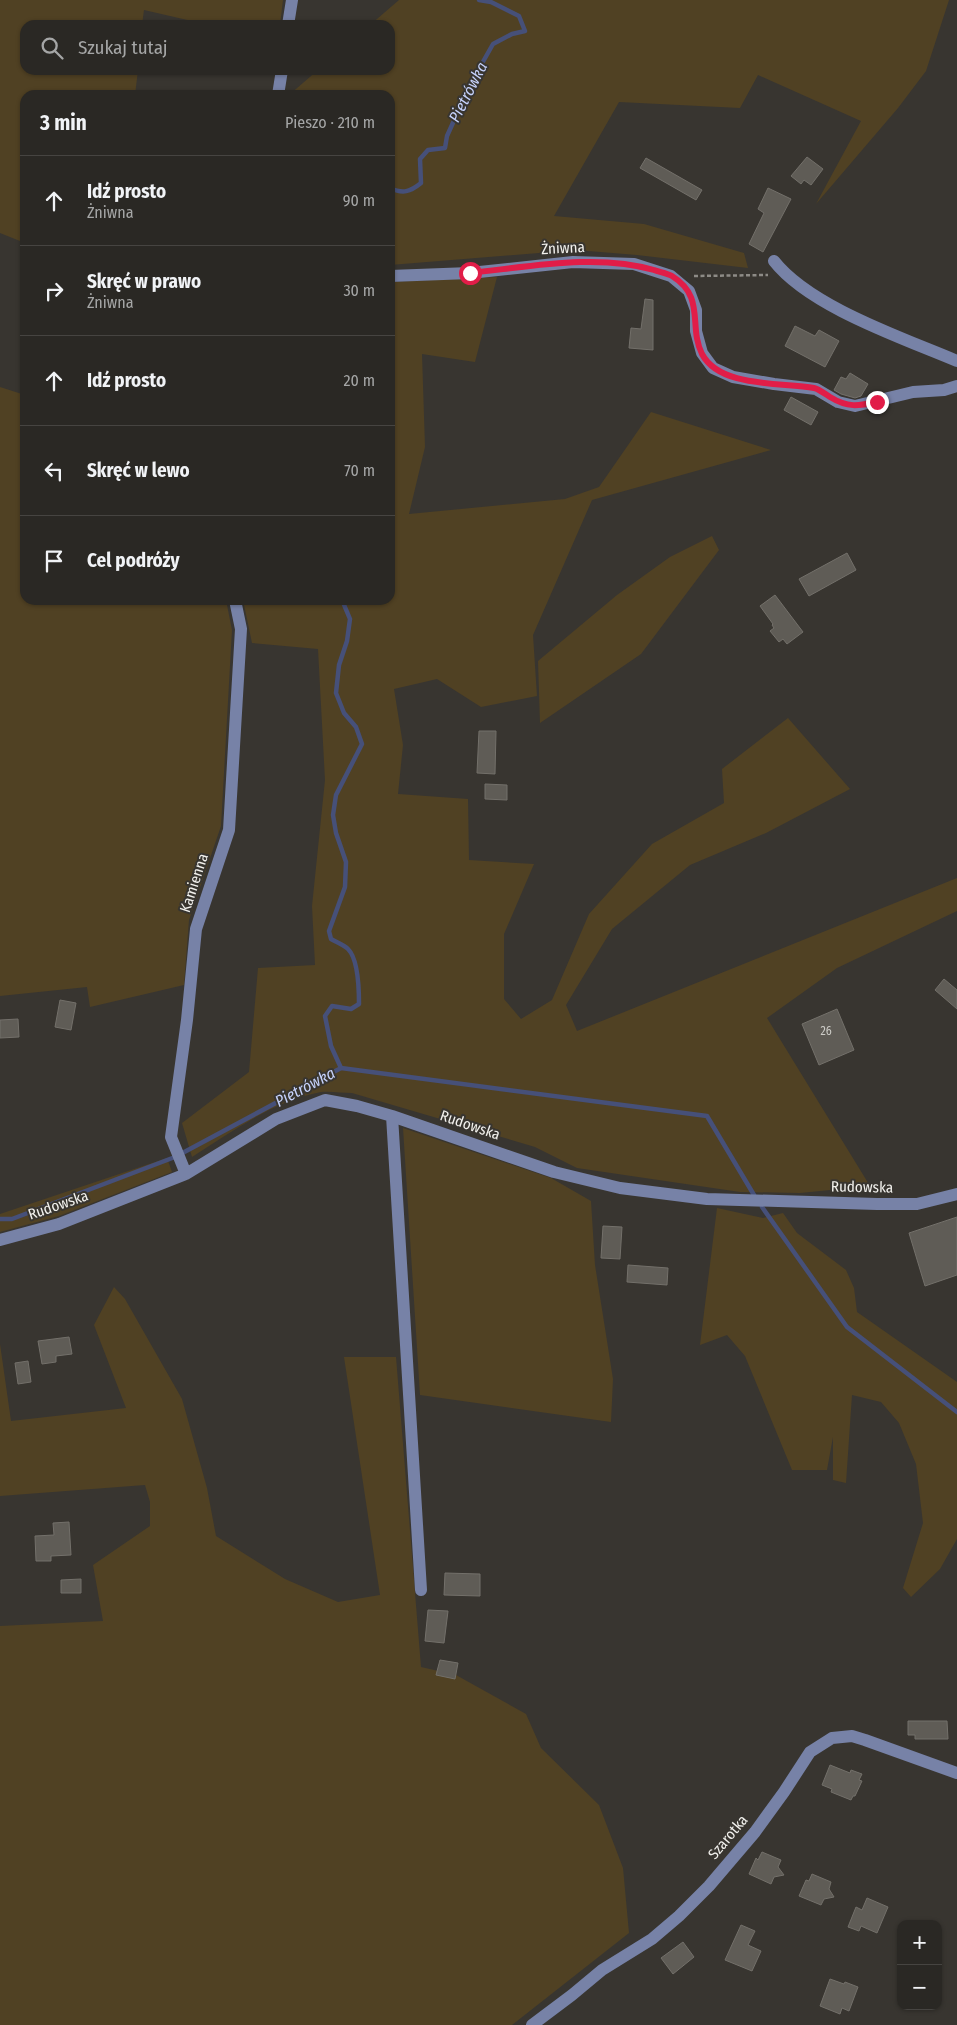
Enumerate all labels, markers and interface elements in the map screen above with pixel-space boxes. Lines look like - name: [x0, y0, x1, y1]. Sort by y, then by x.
- search box: [20, 20, 395, 75]
- icon: search: [38, 34, 66, 62]
- text: Szukaj tutaj: [78, 36, 168, 59]
- water label: Pietrówka: [445, 59, 491, 125]
- text: 3 min: [40, 110, 87, 136]
- text: Pieszo · 210 m: [285, 113, 375, 132]
- text: Idź prosto: [87, 180, 166, 203]
- icon: ahead: [40, 187, 68, 215]
- text: 90 m: [343, 191, 375, 210]
- text: Żniwna: [87, 203, 134, 222]
- street label: Żniwna: [541, 238, 585, 258]
- route start: [459, 262, 482, 285]
- text: Skręć w prawo: [87, 270, 201, 293]
- icon: right: [40, 277, 68, 305]
- text: 30 m: [343, 281, 375, 300]
- text: Żniwna: [87, 293, 134, 312]
- icon: ahead: [40, 367, 68, 395]
- text: Idź prosto: [87, 369, 166, 392]
- text: 20 m: [344, 371, 375, 390]
- route end: [866, 391, 889, 414]
- icon: left: [40, 457, 68, 485]
- text: Skręć w lewo: [87, 459, 190, 482]
- text: 70 m: [344, 461, 375, 480]
- icon: arrive: [40, 547, 68, 575]
- text: Cel podróży: [87, 549, 180, 572]
- street label: Kamienna: [176, 851, 212, 915]
- house number: 26: [820, 1024, 832, 1038]
- water label: Pietrówka: [272, 1063, 338, 1111]
- street label: Rudowska: [438, 1106, 502, 1144]
- street label: Rudowska: [831, 1177, 893, 1197]
- street label: Rudowska: [26, 1186, 90, 1224]
- street label: Szarotka: [704, 1811, 752, 1863]
- map controls: [897, 1920, 942, 2010]
- button: +: [897, 1920, 942, 1965]
- button: −: [897, 1965, 942, 2010]

